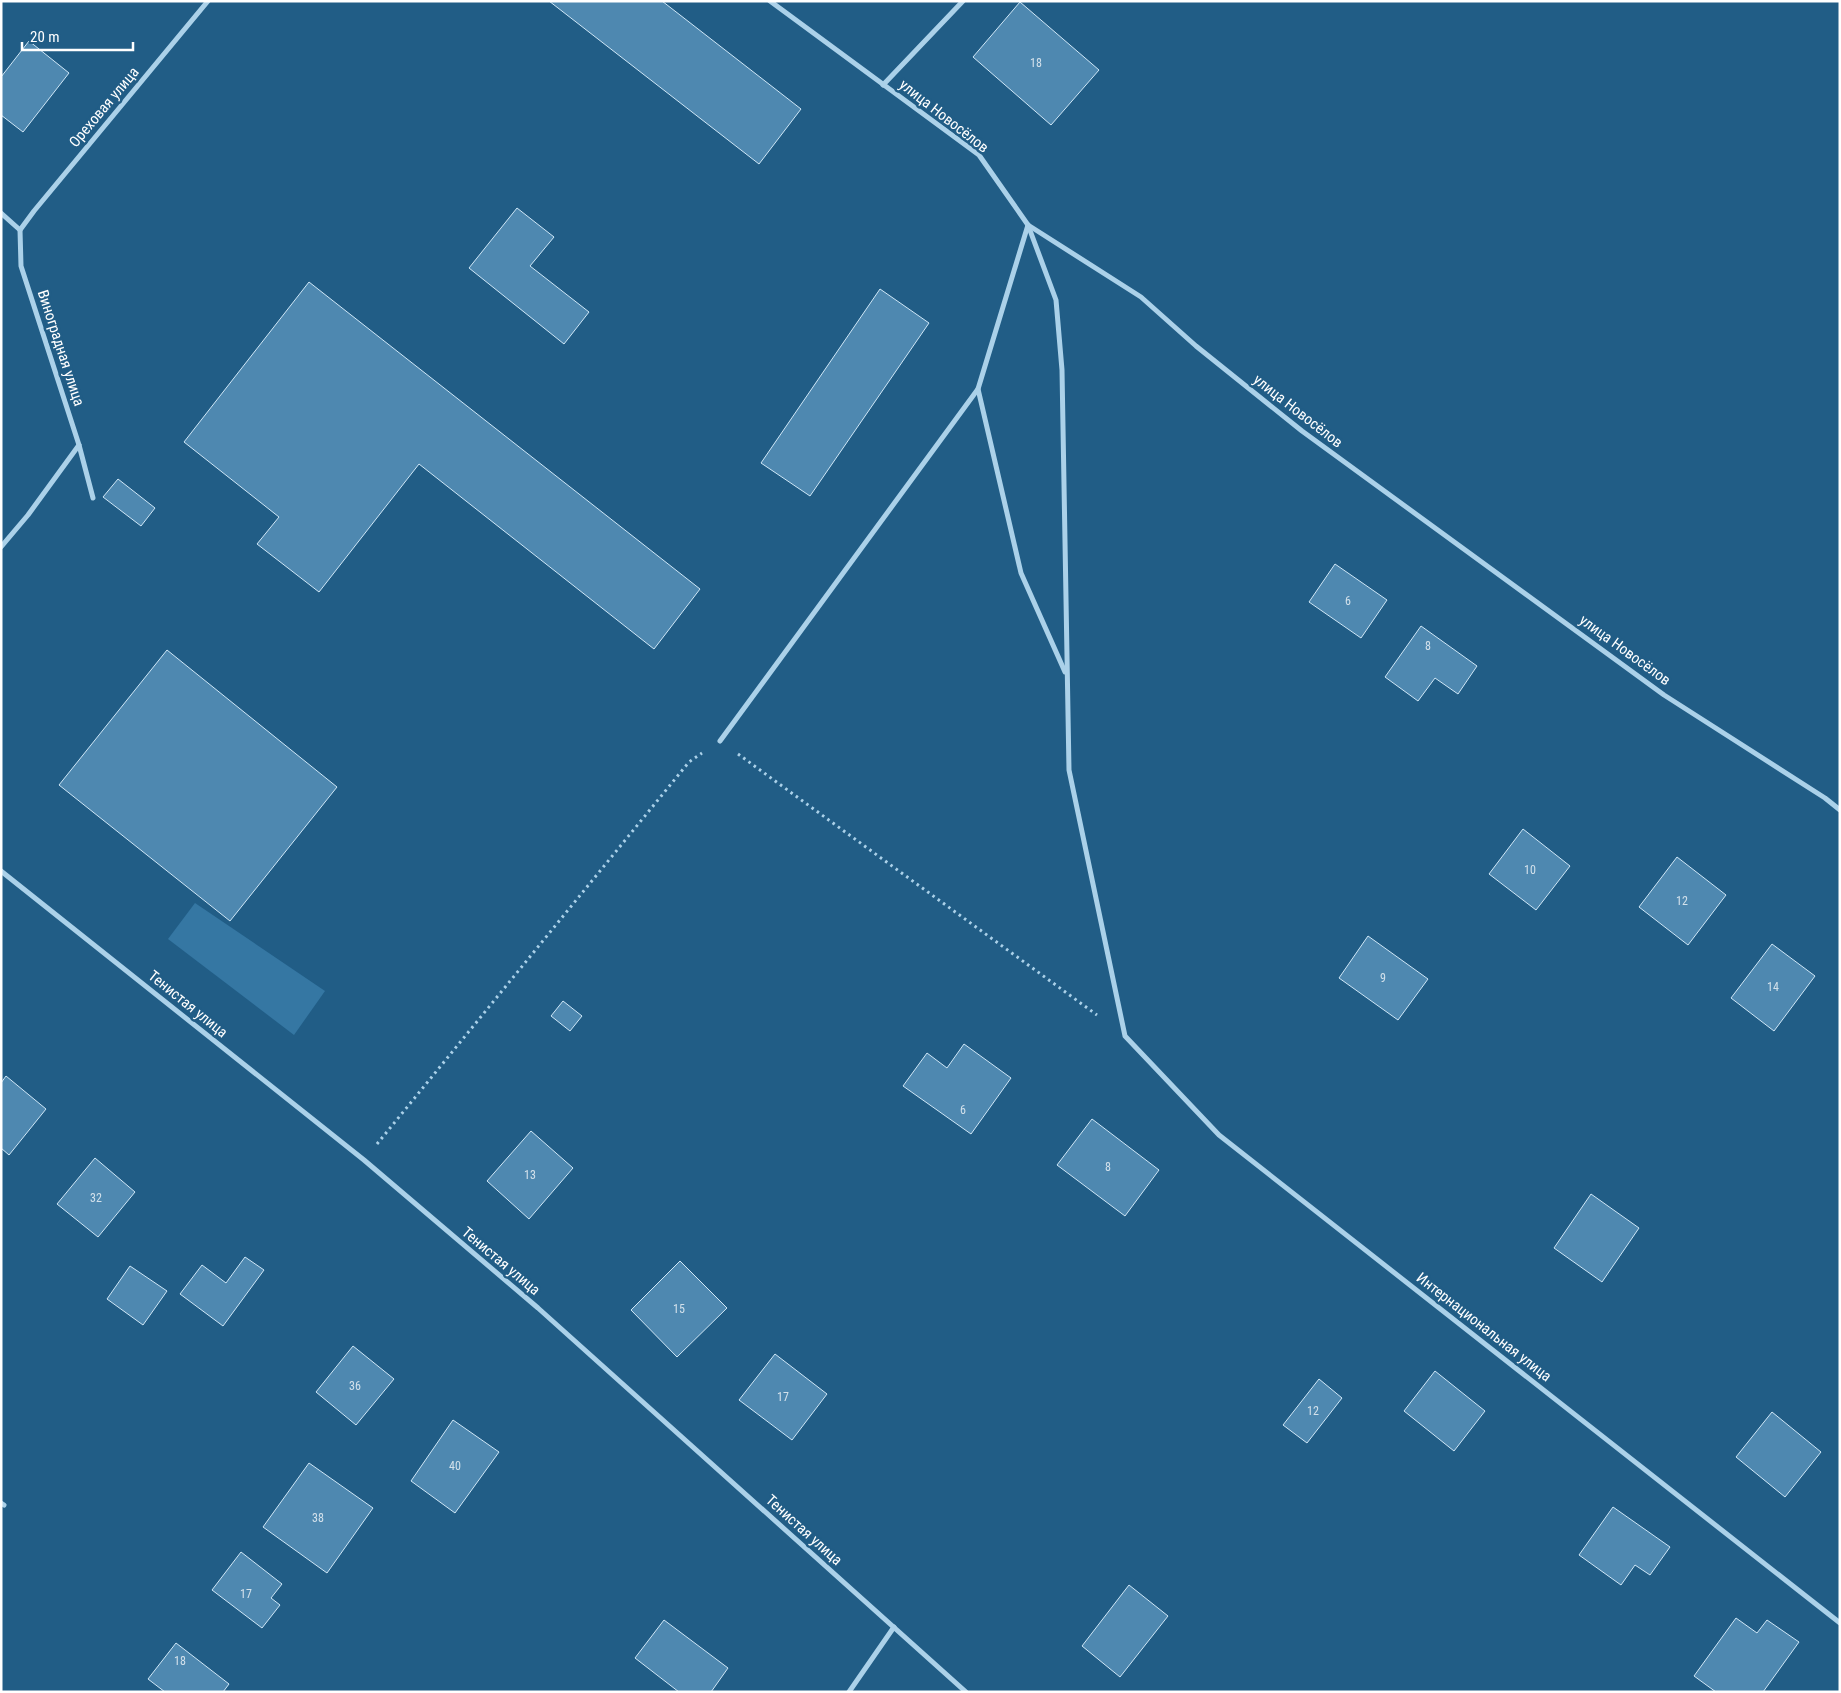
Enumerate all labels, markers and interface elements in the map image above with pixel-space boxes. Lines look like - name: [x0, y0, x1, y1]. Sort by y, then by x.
- scale bar: [22, 20, 134, 52]
- text: 20 m: [30, 28, 60, 46]
- house number: 18: [1030, 56, 1042, 70]
- street label: Ореховая улица: [65, 63, 143, 151]
- street label: улица Новосёлов: [896, 76, 992, 156]
- street label: Виноградная улица: [34, 288, 88, 408]
- street label: улица Новосёлов: [1250, 371, 1346, 451]
- house number: 6: [1345, 594, 1351, 608]
- street label: улица Новосёлов: [1576, 611, 1674, 689]
- house number: 8: [1425, 639, 1431, 653]
- house number: 10: [1524, 863, 1536, 877]
- house number: 12: [1676, 894, 1688, 908]
- street label: Тенистая улица: [145, 967, 231, 1041]
- house number: 9: [1380, 971, 1386, 985]
- house number: 14: [1767, 980, 1779, 994]
- house number: 6: [960, 1103, 966, 1117]
- house number: 8: [1105, 1160, 1111, 1174]
- house number: 13: [524, 1168, 536, 1182]
- house number: 32: [90, 1191, 102, 1205]
- street label: Тенистая улица: [458, 1223, 544, 1299]
- street label: Интернациональная улица: [1413, 1269, 1555, 1385]
- house number: 15: [673, 1302, 685, 1316]
- house number: 36: [349, 1379, 361, 1393]
- house number: 17: [777, 1390, 789, 1404]
- house number: 12: [1307, 1404, 1319, 1418]
- house number: 40: [449, 1459, 461, 1473]
- street label: Тенистая улица: [762, 1491, 846, 1569]
- house number: 38: [312, 1511, 324, 1525]
- house number: 17: [240, 1587, 252, 1601]
- house number: 18: [174, 1654, 186, 1668]

